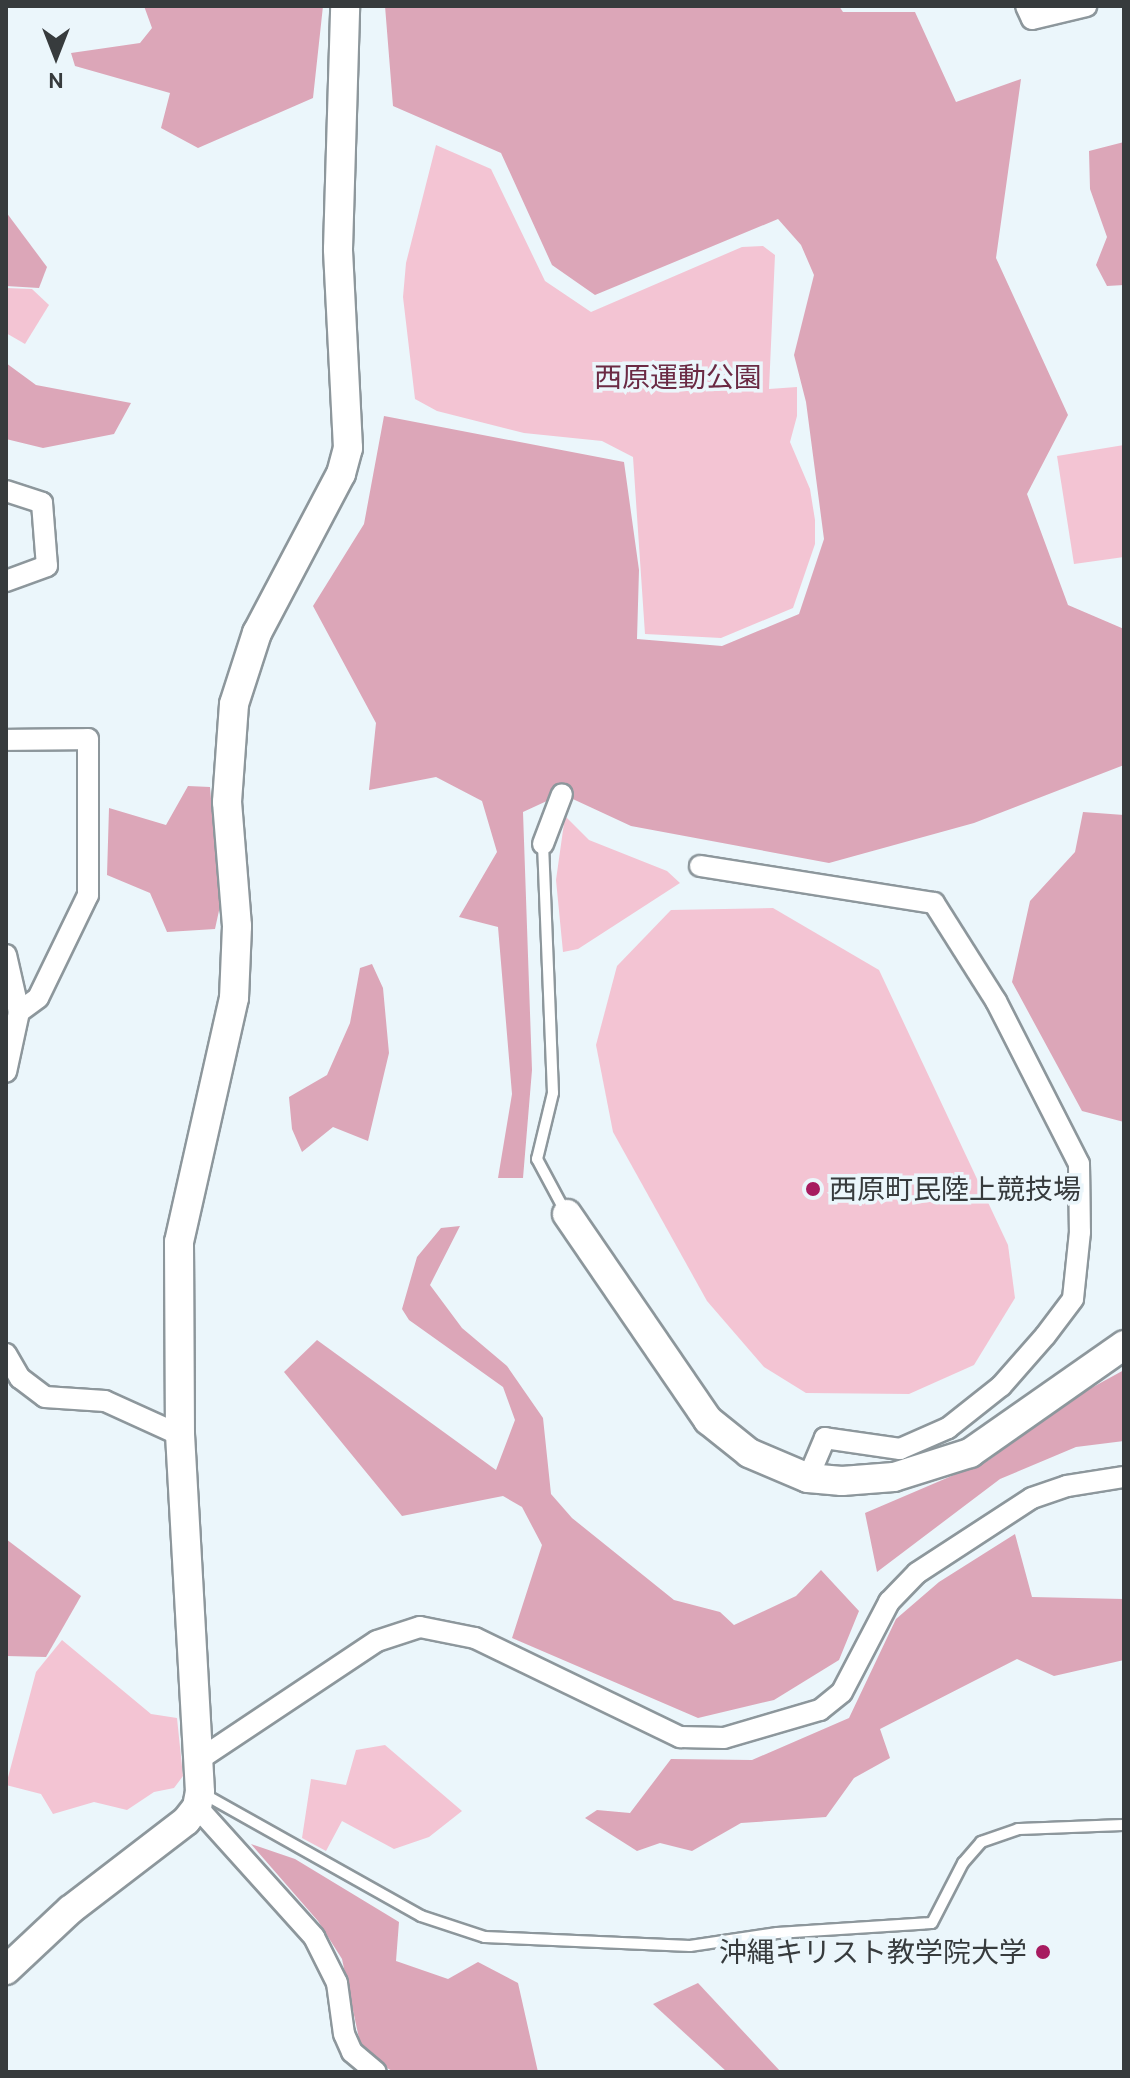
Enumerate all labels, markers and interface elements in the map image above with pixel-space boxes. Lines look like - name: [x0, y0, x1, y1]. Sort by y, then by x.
- north arrow: [16, 16, 96, 96]
- text: N: [48, 67, 64, 94]
- park label: 西原運動公園: [594, 360, 762, 394]
- place label: 西原町民陸上競技場: [829, 1172, 1081, 1206]
- marker: 西原町民陸上競技場: [804, 1180, 822, 1198]
- place label: 沖縄キリスト教学院大学: [719, 1935, 1027, 1969]
- marker: 沖縄キリスト教学院大学: [1034, 1943, 1052, 1961]

